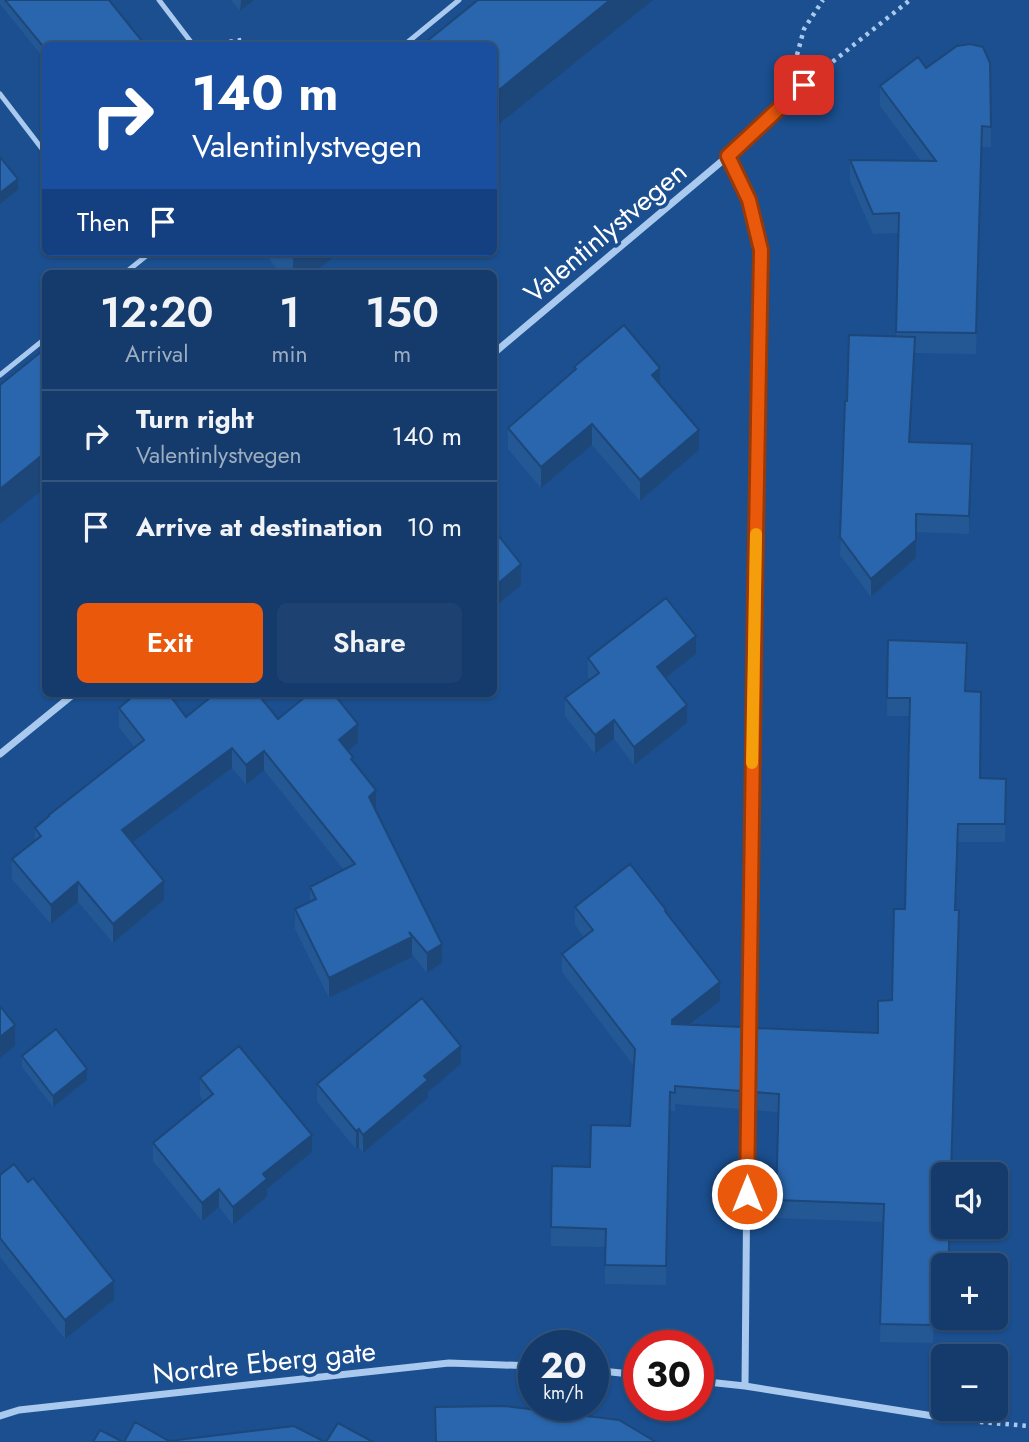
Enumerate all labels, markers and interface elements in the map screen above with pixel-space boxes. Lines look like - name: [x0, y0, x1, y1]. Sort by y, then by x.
- pin: [774, 55, 834, 115]
- text: 140 m: [192, 58, 338, 128]
- icon: arrive: [785, 66, 823, 104]
- icon: right: [77, 70, 168, 161]
- text: Valentinlystvegen: [192, 123, 422, 169]
- street label: Valentinlystvegen: [515, 152, 696, 313]
- text: Then: [77, 203, 130, 241]
- icon: arrive: [144, 203, 182, 241]
- text: 12:20: [100, 282, 214, 343]
- text: 1: [279, 282, 300, 343]
- text: 150: [365, 282, 439, 343]
- text: Arrival: [125, 337, 188, 371]
- text: min: [272, 337, 308, 371]
- text: m: [393, 337, 411, 371]
- text: Turn right: [136, 400, 254, 438]
- icon: right: [77, 417, 115, 455]
- text: 140 m: [391, 417, 462, 455]
- text: Valentinlystvegen: [136, 438, 302, 472]
- icon: arrive: [77, 508, 115, 546]
- text: Arrive at destination: [136, 508, 383, 546]
- text: 10 m: [407, 508, 462, 546]
- button: Exit: [77, 603, 263, 683]
- button: Share: [277, 603, 462, 683]
- position arrow: [710, 1157, 784, 1231]
- map controls: [931, 1162, 1008, 1421]
- button: sound: [931, 1162, 1008, 1239]
- button: +: [931, 1253, 1008, 1330]
- street label: Nordre Eberg gate: [150, 1330, 378, 1395]
- speed limit sign: 30: [623, 1330, 714, 1421]
- text: 20: [540, 1341, 587, 1391]
- button: −: [931, 1344, 1008, 1421]
- text: km/h: [543, 1380, 584, 1406]

